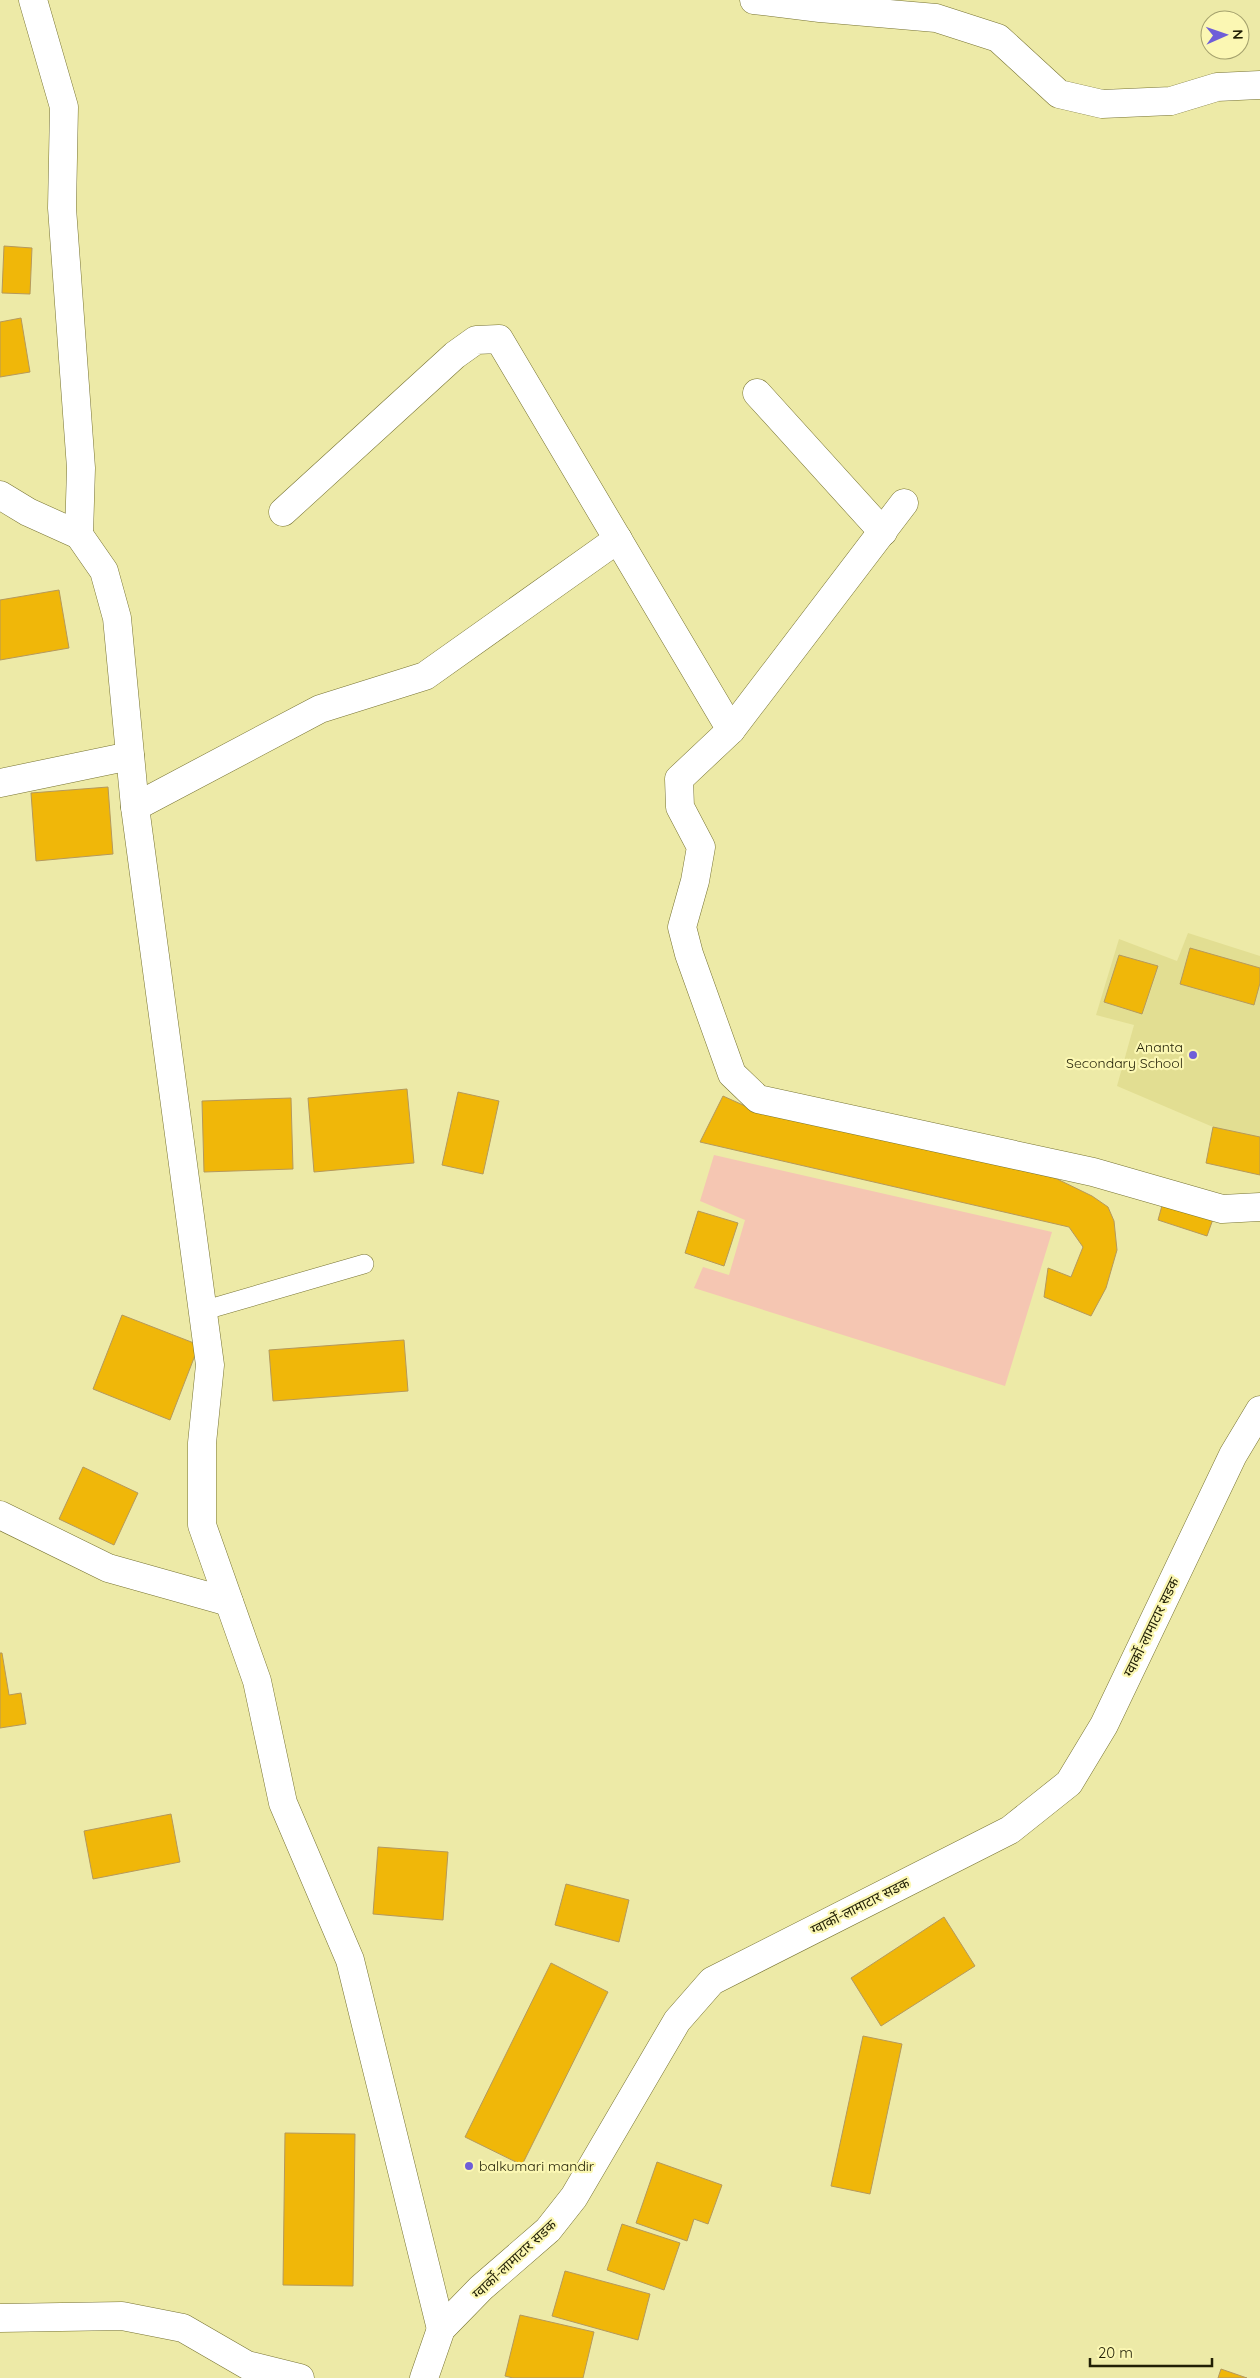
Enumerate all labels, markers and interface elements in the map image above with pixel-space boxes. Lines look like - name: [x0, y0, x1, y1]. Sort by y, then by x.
- north arrow: [1200, 10, 1250, 60]
- text: N: [1229, 29, 1247, 40]
- place label: Ananta Secondary School: [1066, 1038, 1183, 1072]
- marker: Ananta Secondary School: [1187, 1049, 1199, 1061]
- street label: ग्वार्को-लामाटार सडक: [1119, 1574, 1183, 1680]
- street label: ग्वार्को-लामाटार सडक: [808, 1873, 913, 1939]
- place label: balkumari mandir: [479, 2157, 595, 2175]
- marker: balkumari mandir: [463, 2160, 475, 2172]
- street label: ग्वार्को-लामाटार सडक: [468, 2215, 560, 2302]
- scale bar: [1090, 2336, 1212, 2368]
- text: 20 m: [1098, 2343, 1133, 2362]

